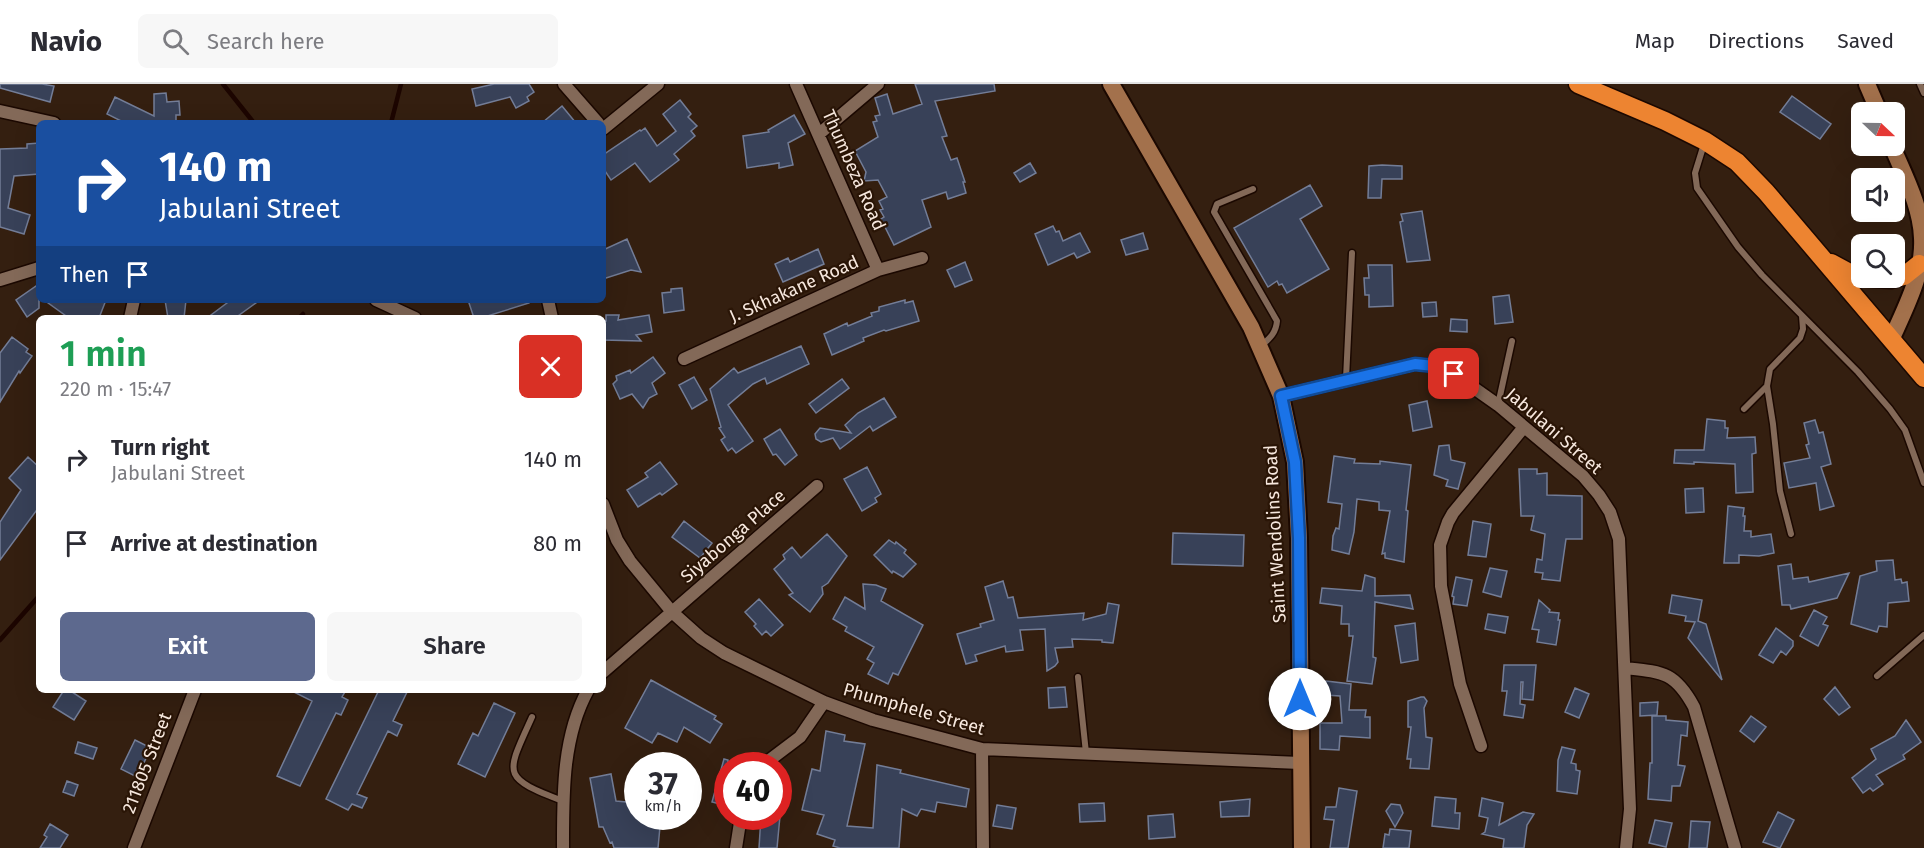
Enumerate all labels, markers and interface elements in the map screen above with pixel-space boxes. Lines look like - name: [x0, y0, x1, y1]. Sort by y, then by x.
- search box: [138, 14, 558, 68]
- text: Navio: [30, 25, 102, 58]
- icon: search: [159, 25, 192, 58]
- text: Search here: [207, 28, 325, 55]
- text: Map: [1635, 28, 1675, 54]
- text: Directions: [1708, 28, 1804, 54]
- text: Saved: [1837, 28, 1894, 54]
- north arrow: [1851, 102, 1905, 156]
- map controls: [1851, 102, 1905, 288]
- street label: Thumbeza Road: [818, 106, 890, 234]
- text: 140 m: [159, 142, 272, 192]
- icon: right: [60, 144, 138, 222]
- button: sound: [1851, 168, 1905, 222]
- text: Jabulani Street: [159, 193, 340, 225]
- button: search: [1851, 234, 1905, 288]
- street label: J. Skhakane Road: [726, 251, 862, 327]
- icon: arrive: [121, 258, 154, 291]
- text: Then: [60, 261, 109, 288]
- text: 1 min: [60, 332, 147, 376]
- button: close: [519, 335, 582, 398]
- pin: [1428, 348, 1479, 399]
- icon: arrive: [1437, 357, 1470, 390]
- text: 220 m · 15:47: [60, 377, 171, 401]
- street label: Jabulani Street: [1501, 383, 1607, 479]
- text: Turn right: [111, 434, 210, 461]
- icon: right: [60, 443, 93, 476]
- street label: Saint Wendolins Road: [1259, 444, 1291, 624]
- text: 140 m: [524, 446, 582, 473]
- text: Jabulani Street: [111, 461, 245, 485]
- street label: Siyabonga Place: [676, 484, 790, 588]
- icon: arrive: [60, 527, 93, 560]
- text: Arrive at destination: [111, 530, 318, 557]
- text: 80 m: [533, 530, 582, 557]
- button: Exit: [60, 612, 315, 681]
- button: Share: [327, 612, 582, 681]
- position arrow: [1268, 667, 1332, 731]
- street label: Phumphele Street: [841, 678, 988, 740]
- street label: 211805 Street: [118, 709, 177, 817]
- speed limit sign: 40: [714, 752, 792, 830]
- text: 37: [648, 766, 678, 802]
- text: km/h: [644, 797, 682, 815]

